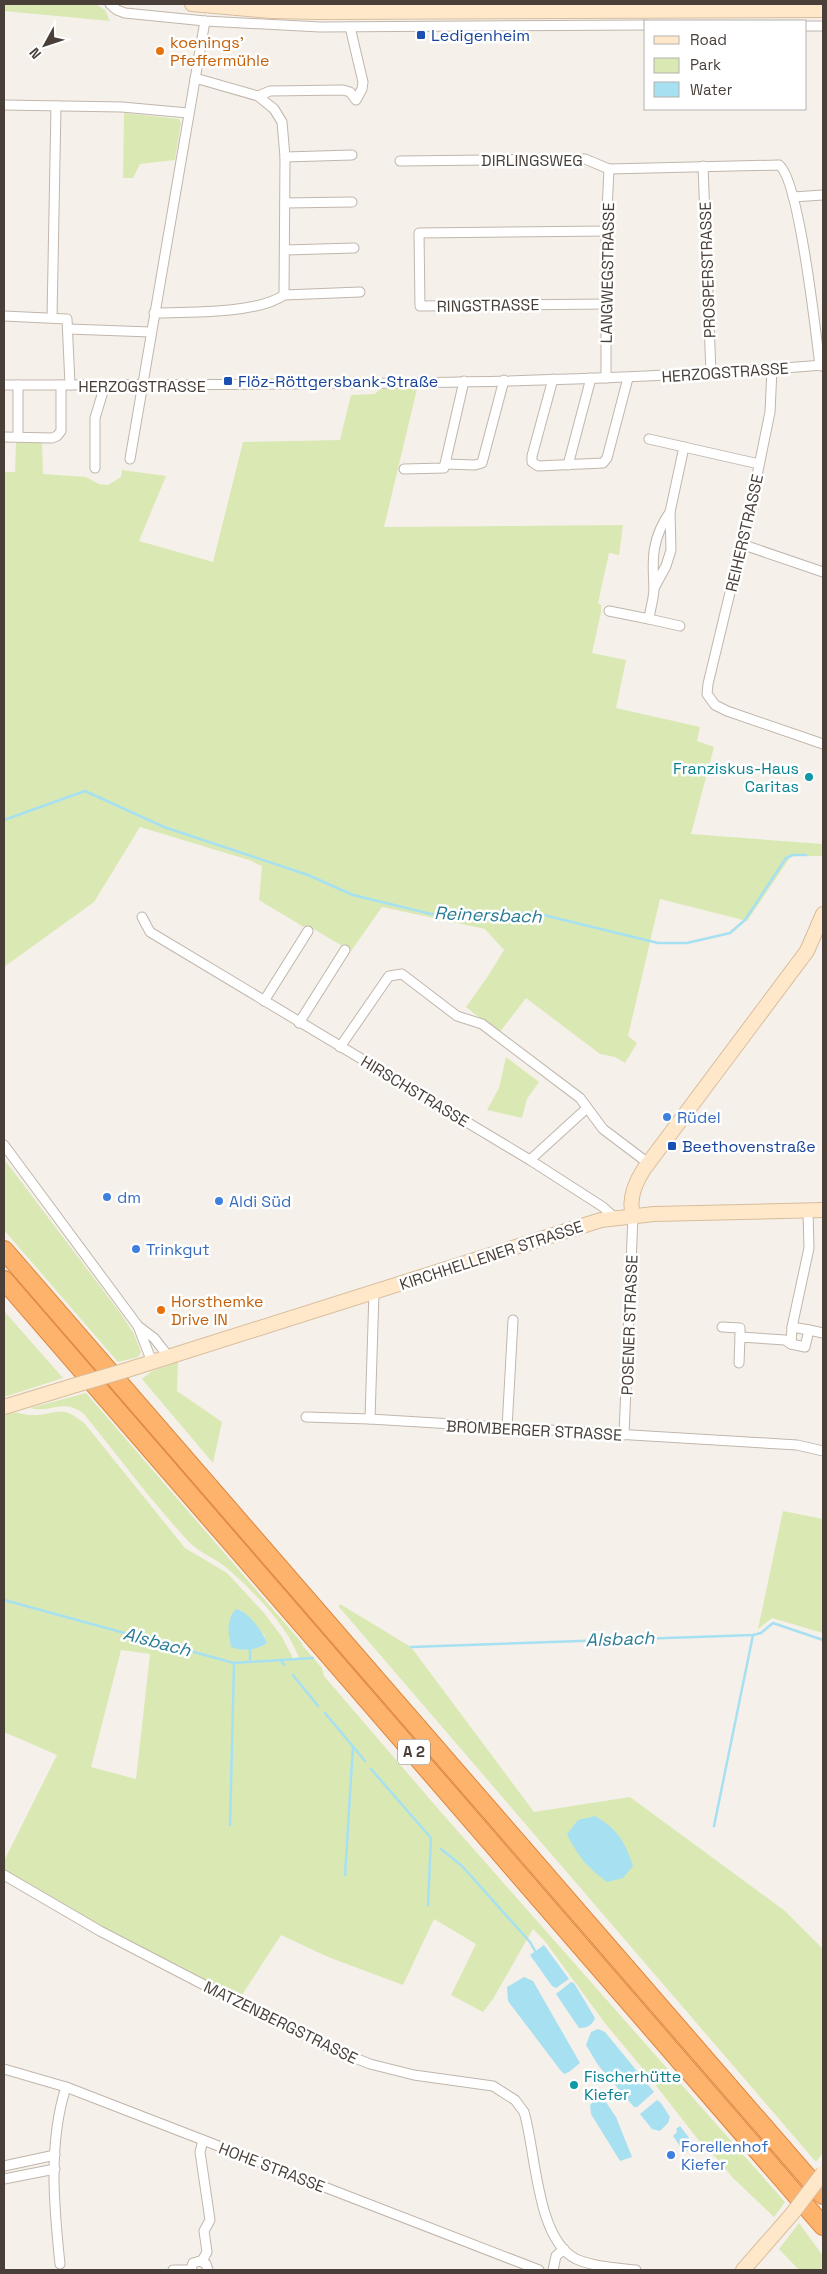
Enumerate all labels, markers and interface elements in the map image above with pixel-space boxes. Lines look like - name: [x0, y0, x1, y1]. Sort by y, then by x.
- north arrow: [20, 20, 70, 70]
- legend: [644, 20, 807, 110]
- place label: Ledigenheim: [431, 25, 530, 46]
- marker: Ledigenheim: [415, 29, 427, 41]
- text: Road: [690, 30, 727, 49]
- place label: koenings' Pfeffermühle: [170, 32, 269, 71]
- text: N: [25, 44, 45, 63]
- marker: koenings' Pfeffermühle: [154, 45, 166, 57]
- text: Park: [690, 55, 721, 74]
- text: Water: [690, 80, 733, 99]
- street label: DIRLINGSWEG: [481, 150, 583, 171]
- street label: PROSPERSTRASSE: [695, 201, 720, 339]
- street label: LANGWEGSTRASSE: [596, 202, 619, 344]
- street label: RINGSTRASSE: [436, 294, 540, 317]
- street label: HERZOGSTRASSE: [661, 358, 789, 387]
- place label: Flöz-Röttgersbank-Straße: [238, 371, 438, 392]
- marker: Flöz-Röttgersbank-Straße: [222, 375, 234, 387]
- street label: HERZOGSTRASSE: [78, 376, 206, 397]
- street label: REIHERSTRASSE: [721, 472, 768, 594]
- place label: Franziskus-Haus Caritas: [673, 758, 799, 797]
- marker: Franziskus-Haus Caritas: [803, 771, 815, 783]
- water label: Reinersbach: [434, 901, 543, 928]
- street label: HIRSCHSTRASSE: [357, 1051, 473, 1132]
- place label: Rüdel: [677, 1107, 721, 1128]
- marker: Rüdel: [661, 1111, 673, 1123]
- place label: Beethovenstraße: [682, 1136, 816, 1157]
- marker: Beethovenstraße: [666, 1140, 678, 1152]
- place label: dm: [117, 1187, 141, 1208]
- marker: dm: [101, 1191, 113, 1203]
- place label: Aldi Süd: [229, 1191, 291, 1212]
- marker: Aldi Süd: [213, 1195, 225, 1207]
- street label: KIRCHHELLENER STRASSE: [397, 1216, 586, 1295]
- place label: Trinkgut: [146, 1239, 210, 1260]
- marker: Trinkgut: [130, 1243, 142, 1255]
- street label: POSENER STRASSE: [617, 1254, 642, 1396]
- place label: Horsthemke Drive IN: [171, 1291, 264, 1330]
- marker: Horsthemke Drive IN: [155, 1304, 167, 1316]
- street label: BROMBERGER STRASSE: [445, 1415, 622, 1446]
- water label: Alsbach: [121, 1622, 194, 1662]
- water label: Alsbach: [585, 1626, 656, 1651]
- road number: A 2: [398, 1740, 430, 1764]
- street label: MATZENBERGSTRASSE: [200, 1976, 361, 2069]
- place label: Fischerhütte Kiefer: [584, 2066, 681, 2105]
- marker: Fischerhütte Kiefer: [568, 2079, 580, 2091]
- place label: Forellenhof Kiefer: [681, 2136, 768, 2175]
- street label: HOHE STRASSE: [216, 2138, 328, 2197]
- marker: Forellenhof Kiefer: [665, 2149, 677, 2161]

